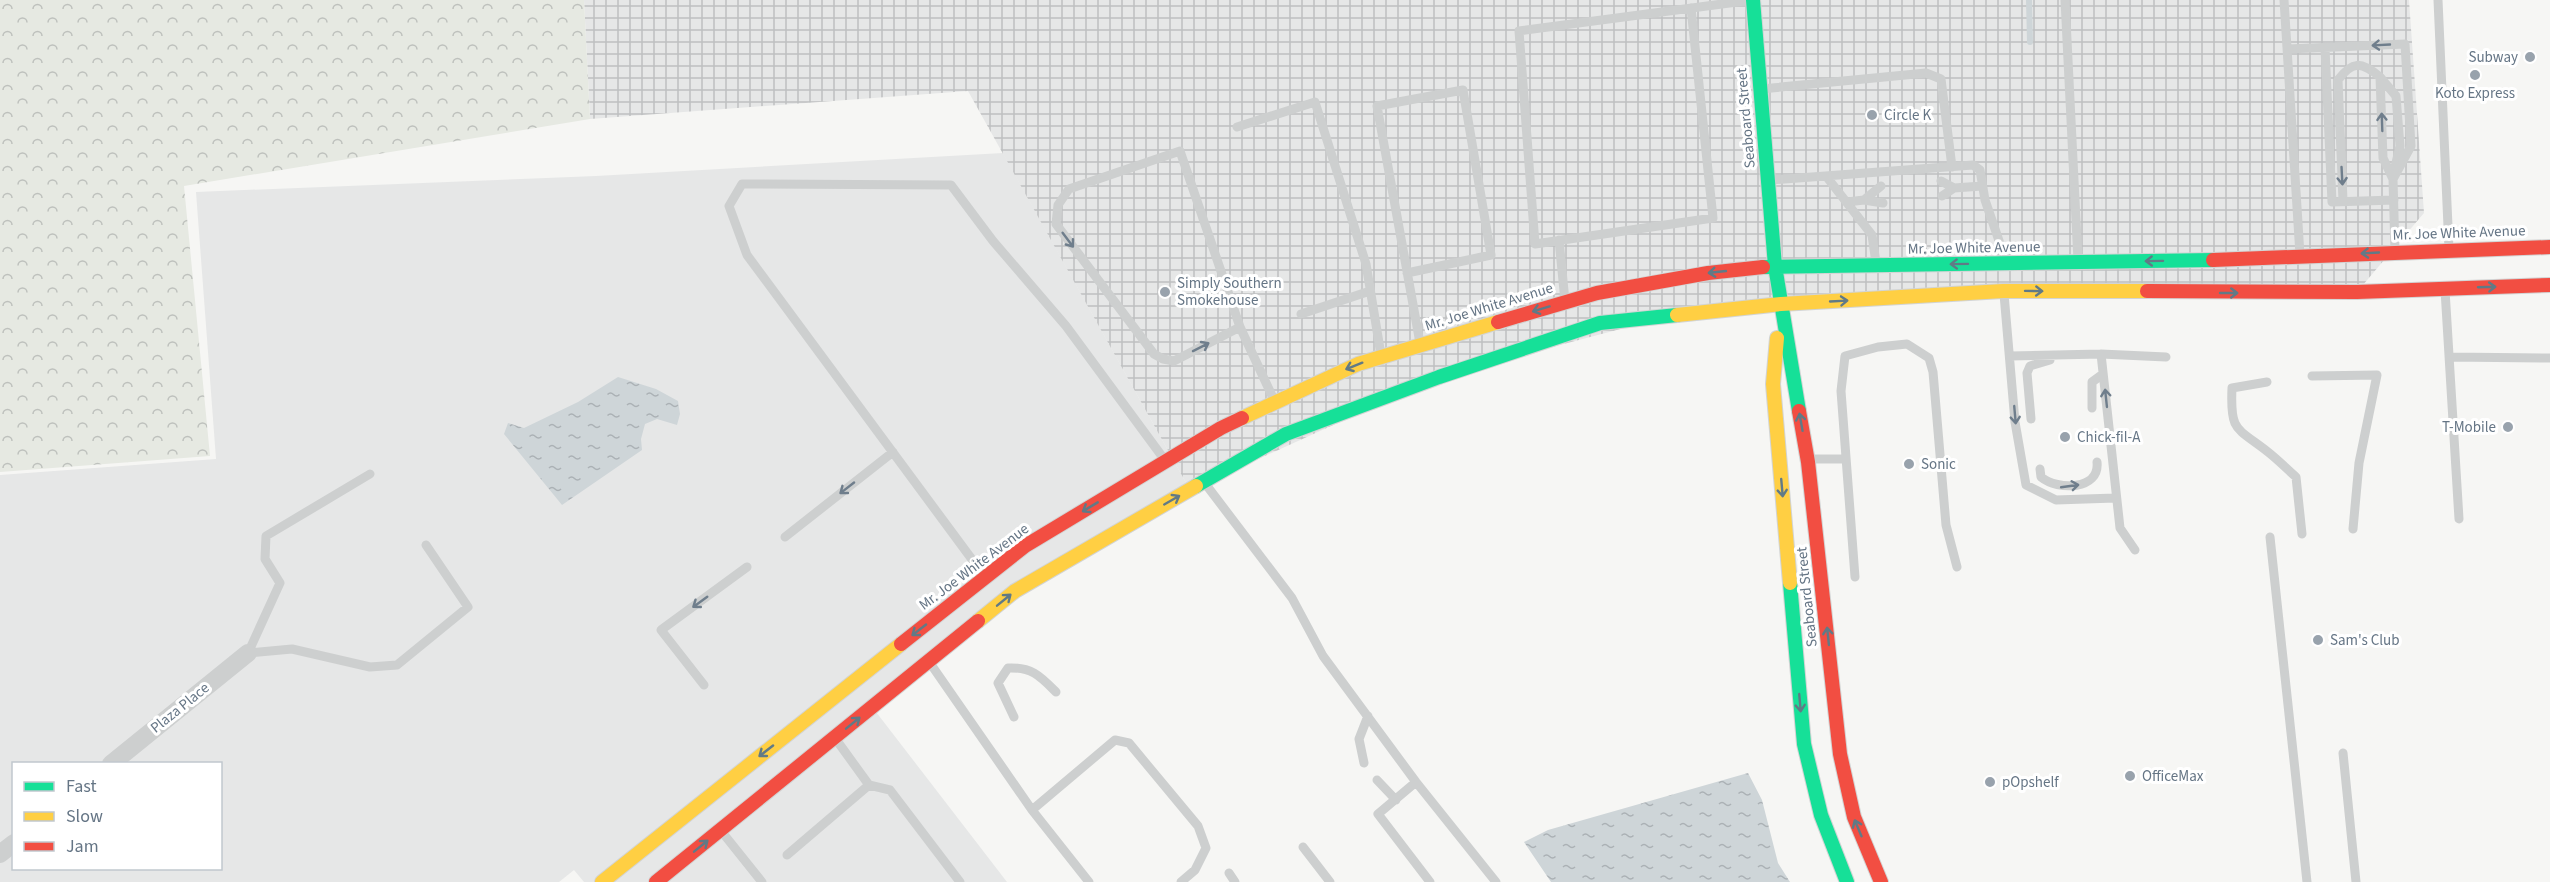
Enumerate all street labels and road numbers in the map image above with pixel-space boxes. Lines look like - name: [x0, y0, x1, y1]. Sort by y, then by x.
- street label: Seaboard Street: [1731, 67, 1761, 169]
- street label: Mr. Joe White Avenue: [2392, 220, 2526, 246]
- street label: Mr. Joe White Avenue: [1907, 236, 2041, 260]
- street label: Mr. Joe White Avenue: [1422, 278, 1556, 336]
- street label: Mr. Joe White Avenue: [915, 519, 1033, 615]
- street label: Seaboard Street: [1791, 546, 1823, 648]
- street label: Plaza Place: [146, 678, 214, 738]

